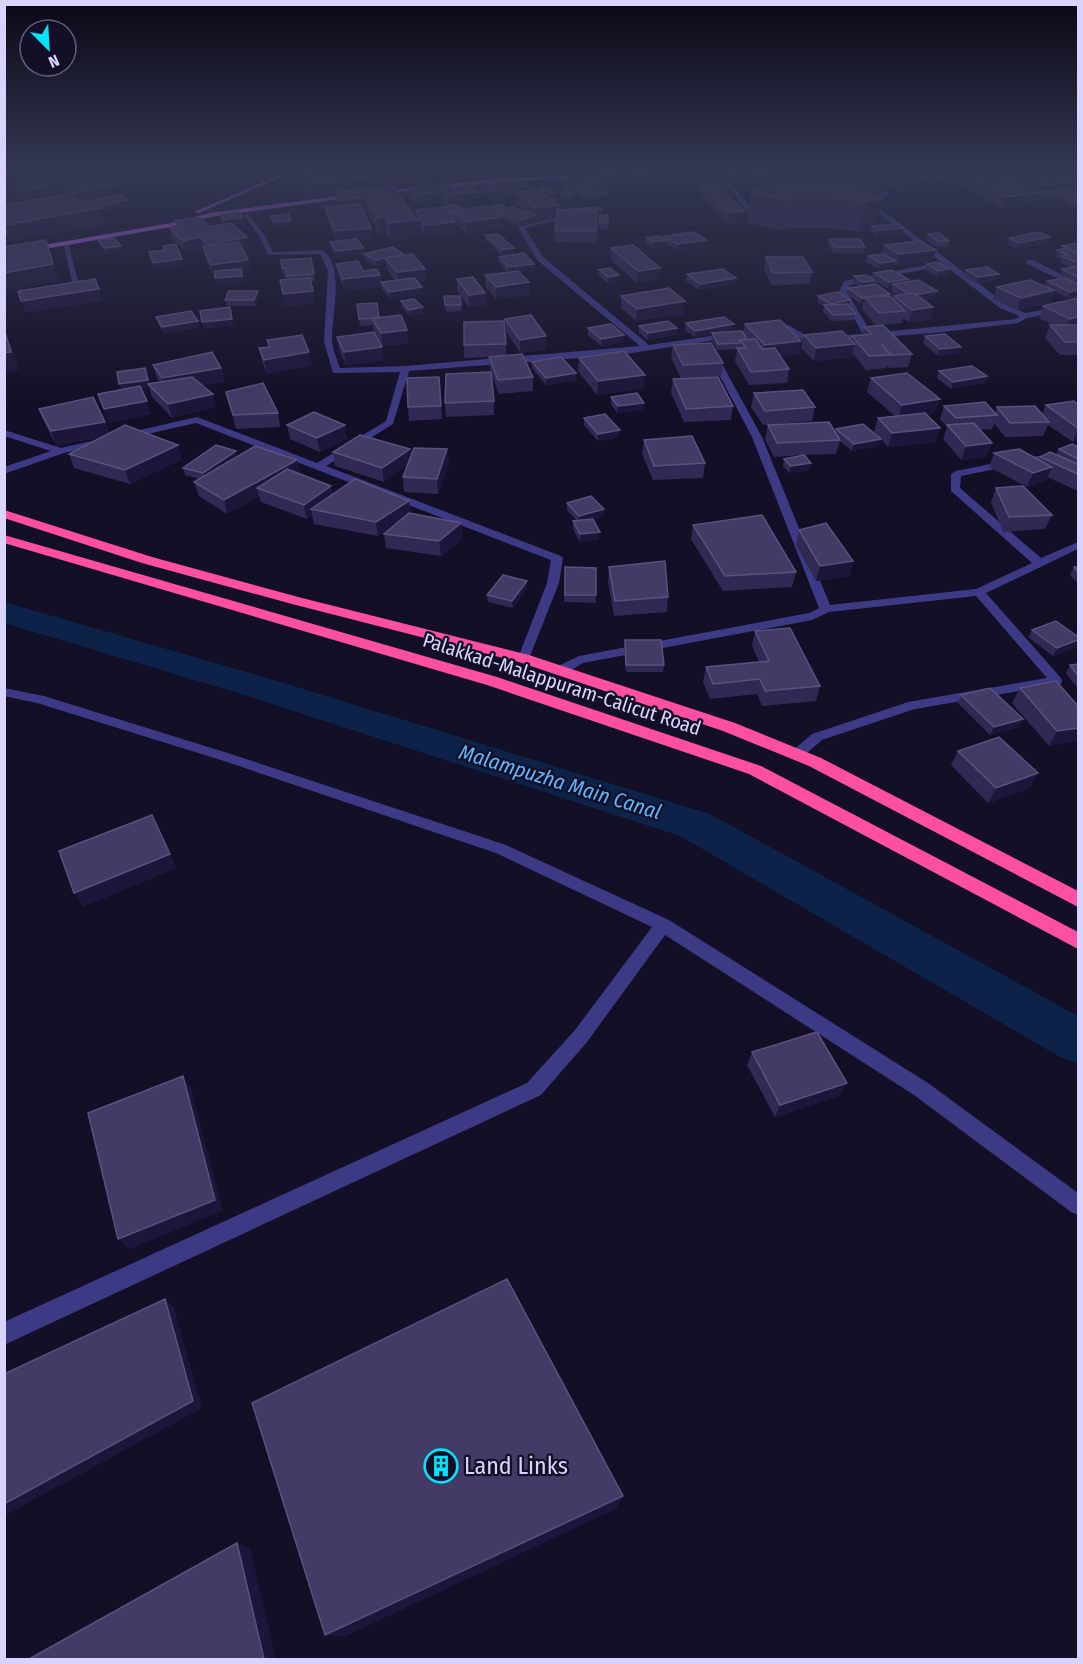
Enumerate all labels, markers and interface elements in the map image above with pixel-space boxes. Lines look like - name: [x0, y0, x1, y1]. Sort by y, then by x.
- north arrow: [18, 18, 78, 78]
- text: N: [46, 51, 62, 72]
- street label: Palakkad-Malappuram-Calicut Road: [420, 628, 704, 740]
- water label: Malampuzha Main Canal: [456, 739, 664, 825]
- building icon: Land Links: [423, 1448, 459, 1484]
- place label: Land Links: [464, 1452, 568, 1480]

